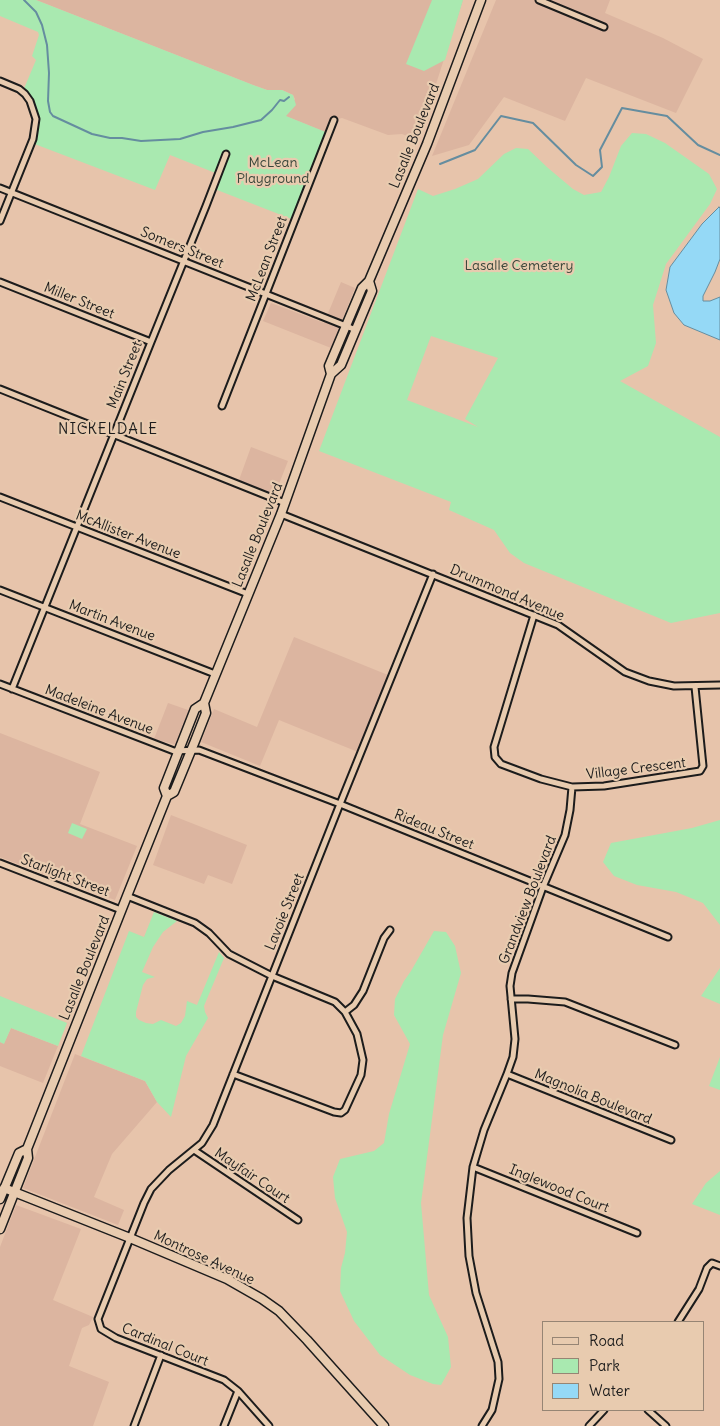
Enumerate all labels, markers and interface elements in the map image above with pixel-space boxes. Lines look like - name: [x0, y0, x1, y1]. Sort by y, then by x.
- street label: Lasalle Boulevard: [386, 81, 444, 191]
- park label: McLean Playground: [236, 155, 310, 188]
- street label: McLean Street: [243, 214, 291, 304]
- street label: Somers Street: [138, 224, 226, 272]
- park label: Lasalle Cemetery: [464, 258, 574, 274]
- street label: Miller Street: [41, 279, 117, 323]
- street label: Main Street: [104, 339, 146, 411]
- district label: NICKELDALE: [57, 421, 159, 439]
- street label: Lasalle Boulevard: [229, 480, 287, 590]
- street label: McAllister Avenue: [73, 507, 183, 563]
- street label: Drummond Avenue: [447, 561, 567, 625]
- street label: Martin Avenue: [66, 597, 158, 645]
- street label: Madeleine Avenue: [42, 682, 156, 738]
- street label: Village Crescent: [585, 755, 687, 783]
- street label: Rideau Street: [392, 806, 476, 854]
- street label: Grandview Boulevard: [496, 833, 560, 967]
- street label: Starlight Street: [18, 851, 112, 901]
- street label: Lavoie Street: [262, 871, 308, 953]
- street label: Lasalle Boulevard: [56, 913, 114, 1023]
- street label: Magnolia Boulevard: [532, 1066, 654, 1128]
- street label: Mayfair Court: [211, 1145, 293, 1207]
- street label: Inglewood Court: [507, 1161, 611, 1217]
- street label: Montrose Avenue: [151, 1227, 257, 1289]
- street label: Cardinal Court: [119, 1320, 211, 1370]
- legend: [542, 1321, 705, 1411]
- text: Road: [589, 1331, 624, 1350]
- text: Park: [589, 1356, 620, 1375]
- text: Water: [589, 1381, 630, 1400]

